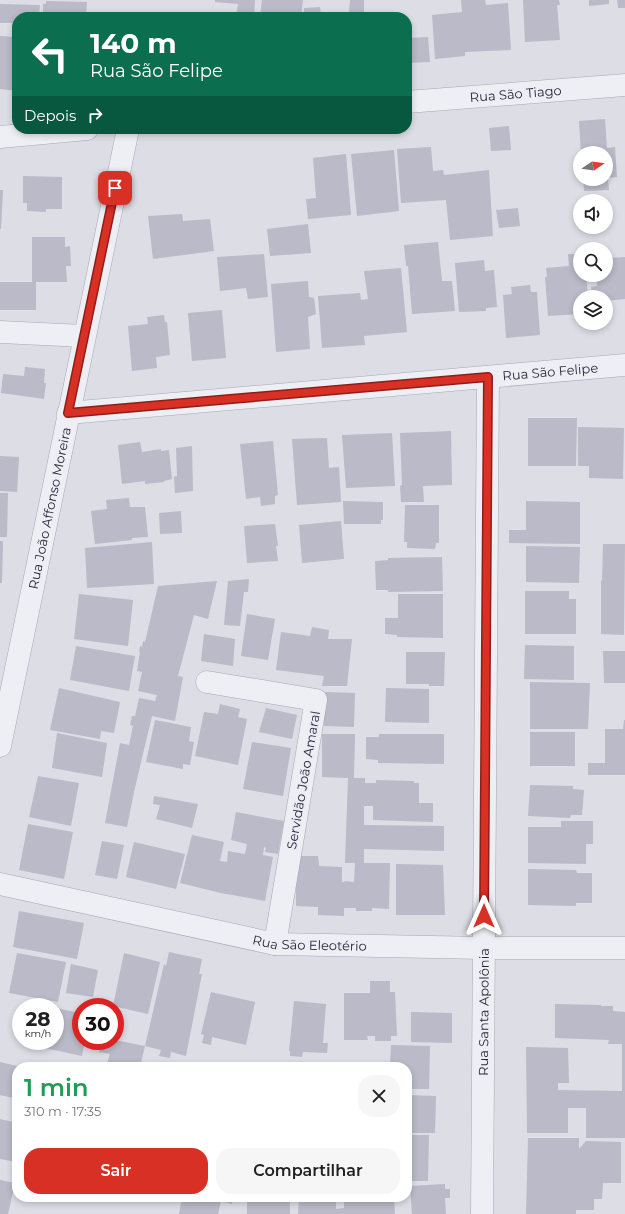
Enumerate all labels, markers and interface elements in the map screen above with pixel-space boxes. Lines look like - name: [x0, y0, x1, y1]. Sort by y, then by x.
- text: 140 m: [90, 26, 177, 60]
- icon: left: [24, 28, 76, 80]
- text: Rua São Felipe: [90, 60, 223, 82]
- street label: Rua São Tiago: [469, 82, 562, 105]
- icon: right: [84, 104, 106, 126]
- text: Depois: [24, 106, 76, 125]
- north arrow: [573, 146, 613, 186]
- map controls: [573, 146, 613, 330]
- pin: [98, 171, 132, 205]
- icon: arrive: [104, 177, 126, 199]
- button: sound: [573, 194, 613, 234]
- button: search: [573, 242, 613, 282]
- button: layers: [573, 290, 613, 330]
- street label: Rua São Felipe: [502, 359, 599, 384]
- street label: Rua João Affonso Moreira: [25, 425, 74, 591]
- street label: Servidão João Amaral: [283, 710, 323, 850]
- position arrow: [463, 895, 505, 937]
- street label: Rua São Eleotério: [251, 931, 367, 954]
- street label: Rua Santa Apolônia: [475, 948, 492, 1076]
- speed limit sign: 30: [72, 998, 124, 1050]
- text: 28: [26, 1007, 51, 1031]
- text: km/h: [25, 1027, 51, 1040]
- text: 1 min: [24, 1073, 88, 1102]
- button: close: [358, 1075, 400, 1117]
- text: 310 m · 17:35: [24, 1103, 101, 1119]
- button: Sair: [24, 1148, 208, 1194]
- button: Compartilhar: [216, 1148, 400, 1194]

